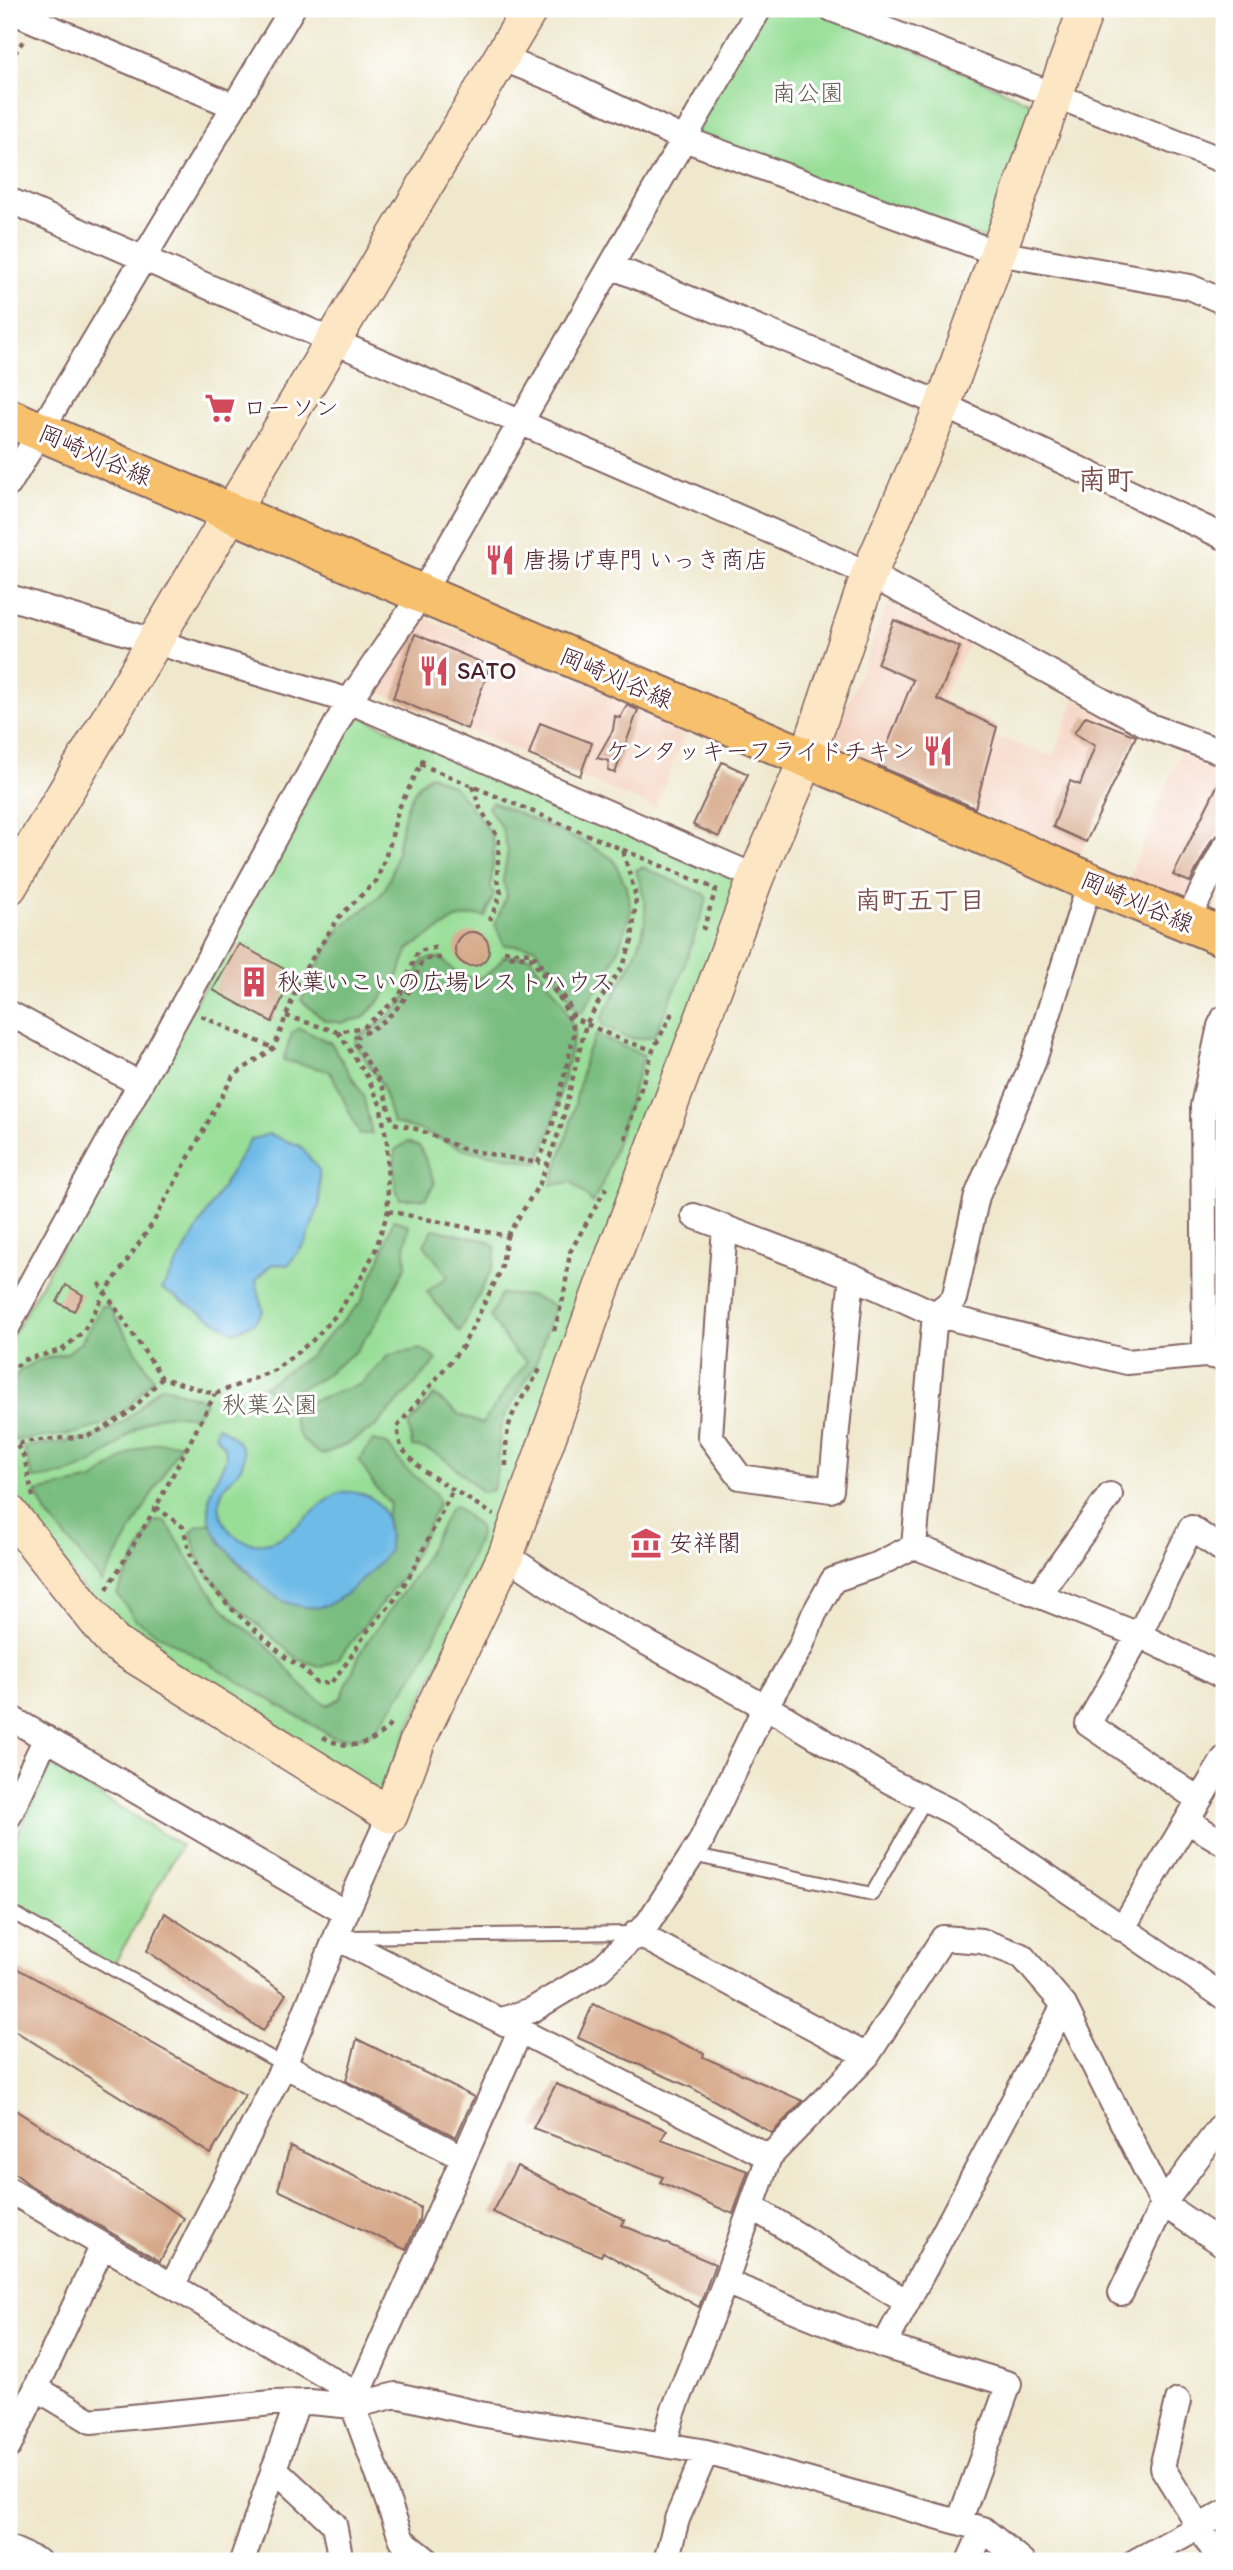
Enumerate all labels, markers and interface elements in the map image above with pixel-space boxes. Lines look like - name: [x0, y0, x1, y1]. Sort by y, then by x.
- park label: 南公園: [772, 78, 844, 107]
- supermarket icon: ローソン: [203, 391, 237, 425]
- place label: ローソン: [243, 393, 339, 422]
- street label: 岡崎刈谷線: [34, 418, 156, 491]
- district label: 南町: [1078, 462, 1134, 496]
- restaurant icon: 唐揚げ専門 いっき商店: [483, 543, 517, 577]
- place label: 唐揚げ専門 いっき商店: [523, 545, 768, 574]
- street label: 岡崎刈谷線: [555, 641, 677, 714]
- restaurant icon: SATO: [417, 654, 451, 688]
- place label: SATO: [457, 656, 517, 685]
- restaurant icon: ケンタッキーフライドチキン: [921, 734, 955, 768]
- place label: ケンタッキーフライドチキン: [606, 736, 915, 765]
- street label: 岡崎刈谷線: [1076, 865, 1198, 938]
- district label: 南町五丁目: [855, 884, 985, 916]
- building icon: 秋葉いこいの広場レストハウス: [237, 965, 271, 999]
- place label: 秋葉いこいの広場レストハウス: [277, 967, 613, 996]
- park label: 秋葉公園: [222, 1390, 318, 1419]
- museum icon: 安祥閣: [629, 1526, 663, 1560]
- place label: 安祥閣: [669, 1528, 741, 1557]

